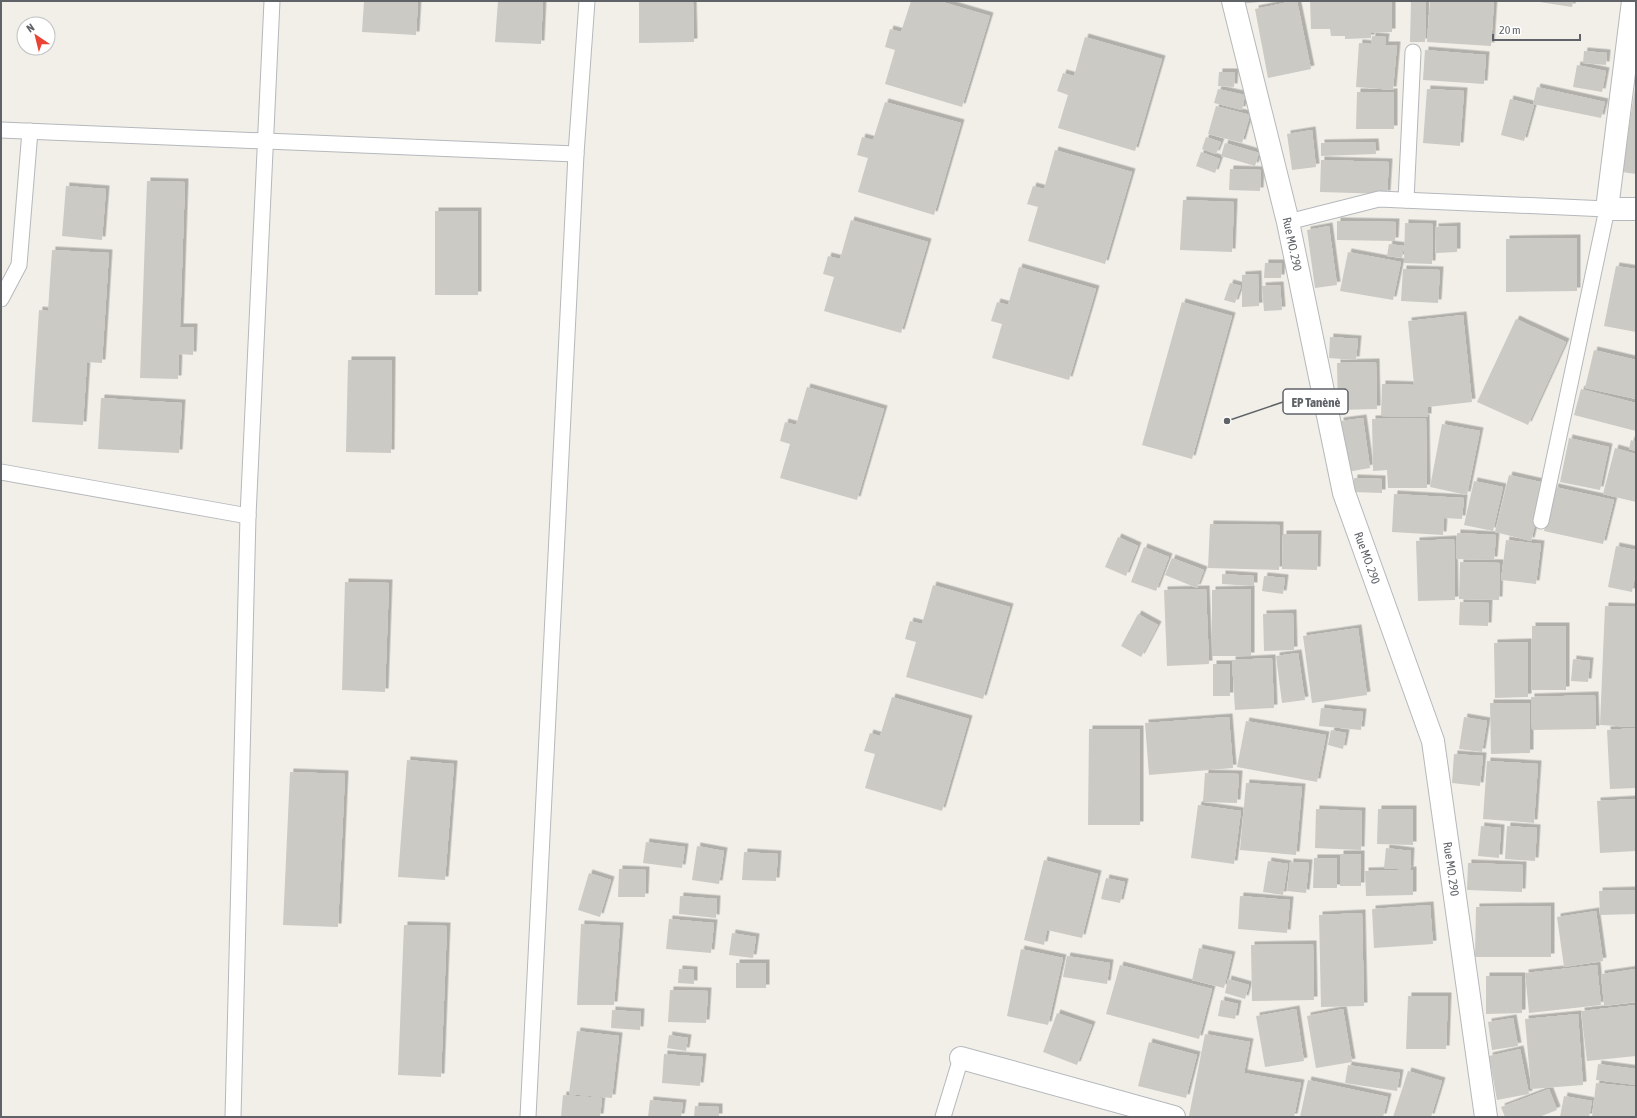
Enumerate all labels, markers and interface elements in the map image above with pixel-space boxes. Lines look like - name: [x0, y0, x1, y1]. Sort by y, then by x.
- north arrow: [16, 16, 56, 56]
- scale bar: [1493, 16, 1580, 42]
- text: N: [24, 21, 36, 35]
- text: 20 m: [1499, 23, 1521, 37]
- street label: Rue MO. 290: [1279, 216, 1305, 272]
- callout: EP Tanènè: [1283, 389, 1348, 414]
- text: EP Tanènè: [1292, 395, 1341, 410]
- street label: Rue MO. 290: [1351, 530, 1383, 586]
- street label: Rue MO. 290: [1440, 841, 1462, 897]

